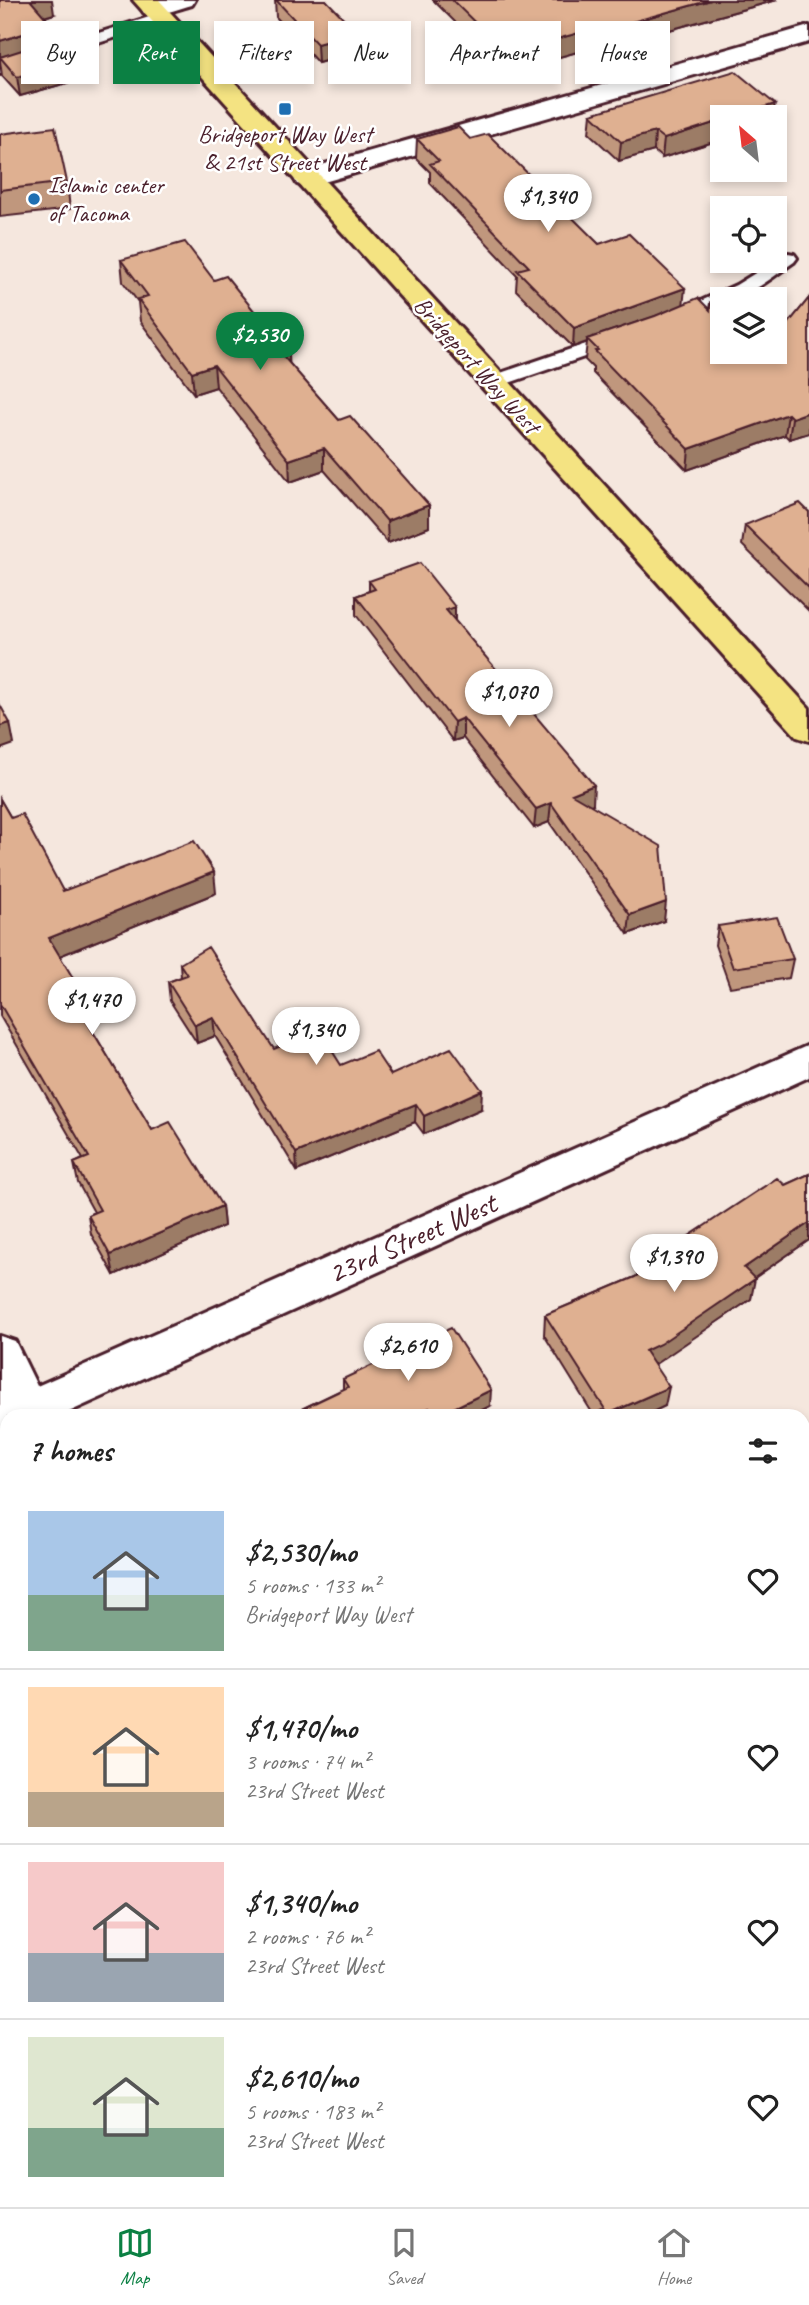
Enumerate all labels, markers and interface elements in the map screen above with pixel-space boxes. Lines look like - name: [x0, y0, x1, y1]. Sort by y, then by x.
- chip: Buy: [21, 21, 99, 84]
- chip: Rent: [113, 21, 200, 84]
- chip: Filters: [214, 21, 314, 84]
- chip: New: [328, 21, 411, 84]
- chip: Apartment: [425, 21, 561, 84]
- chip: House: [575, 21, 670, 84]
- marker: Bridgeport Way West & 21st Street West: [277, 101, 293, 117]
- north arrow: [710, 105, 788, 182]
- map controls: [710, 105, 787, 364]
- place label: Bridgeport Way West & 21st Street West: [198, 119, 375, 177]
- place label: Islamic center of Tacoma: [48, 170, 166, 228]
- pin: $1,340: [491, 174, 605, 234]
- text: $1,340: [520, 182, 576, 211]
- marker: Islamic center of Tacoma: [26, 191, 42, 207]
- button: locate: [710, 196, 787, 273]
- button: layers: [710, 287, 787, 364]
- street label: Bridgeport Way West: [408, 290, 548, 442]
- pin: $2,530: [203, 312, 317, 372]
- text: $2,530: [232, 320, 288, 349]
- pin: $1,070: [452, 670, 566, 729]
- text: $1,070: [481, 677, 537, 706]
- pin: $1,470: [35, 978, 149, 1037]
- text: $1,470: [64, 985, 120, 1014]
- pin: $1,340: [259, 1007, 373, 1067]
- text: $1,340: [288, 1015, 344, 1044]
- street label: 23rd Street West: [322, 1183, 505, 1292]
- pin: $1,390: [617, 1234, 731, 1294]
- text: $1,390: [646, 1242, 702, 1271]
- pin: $2,610: [351, 1324, 465, 1383]
- text: $2,610: [380, 1331, 436, 1360]
- text: 7 homes: [28, 1432, 113, 1470]
- icon: filters: [744, 1432, 782, 1470]
- text: $2,530/mo: [245, 1533, 356, 1571]
- icon: home: [84, 1539, 168, 1623]
- icon: heart: [744, 1562, 782, 1600]
- text: 5 rooms · 133 m²: [245, 1571, 380, 1600]
- text: Bridgeport Way West: [245, 1600, 412, 1629]
- text: $1,470/mo: [245, 1709, 357, 1747]
- icon: home: [84, 1715, 168, 1799]
- icon: heart: [744, 1738, 782, 1776]
- text: 3 rooms · 74 m²: [245, 1747, 369, 1776]
- text: 23rd Street West: [245, 1776, 383, 1805]
- text: $1,340/mo: [245, 1884, 357, 1922]
- icon: home: [84, 1890, 168, 1974]
- icon: heart: [744, 1913, 782, 1951]
- text: 2 rooms · 76 m²: [245, 1922, 369, 1951]
- text: 23rd Street West: [245, 1951, 383, 1980]
- text: $2,610/mo: [245, 2059, 358, 2097]
- icon: home: [84, 2065, 168, 2149]
- icon: heart: [744, 2088, 782, 2126]
- text: 5 rooms · 183 m²: [245, 2097, 380, 2126]
- text: 23rd Street West: [245, 2126, 383, 2155]
- tab: Map: [116, 2224, 154, 2290]
- tab: Saved: [385, 2224, 423, 2290]
- tab: Home: [655, 2224, 693, 2290]

